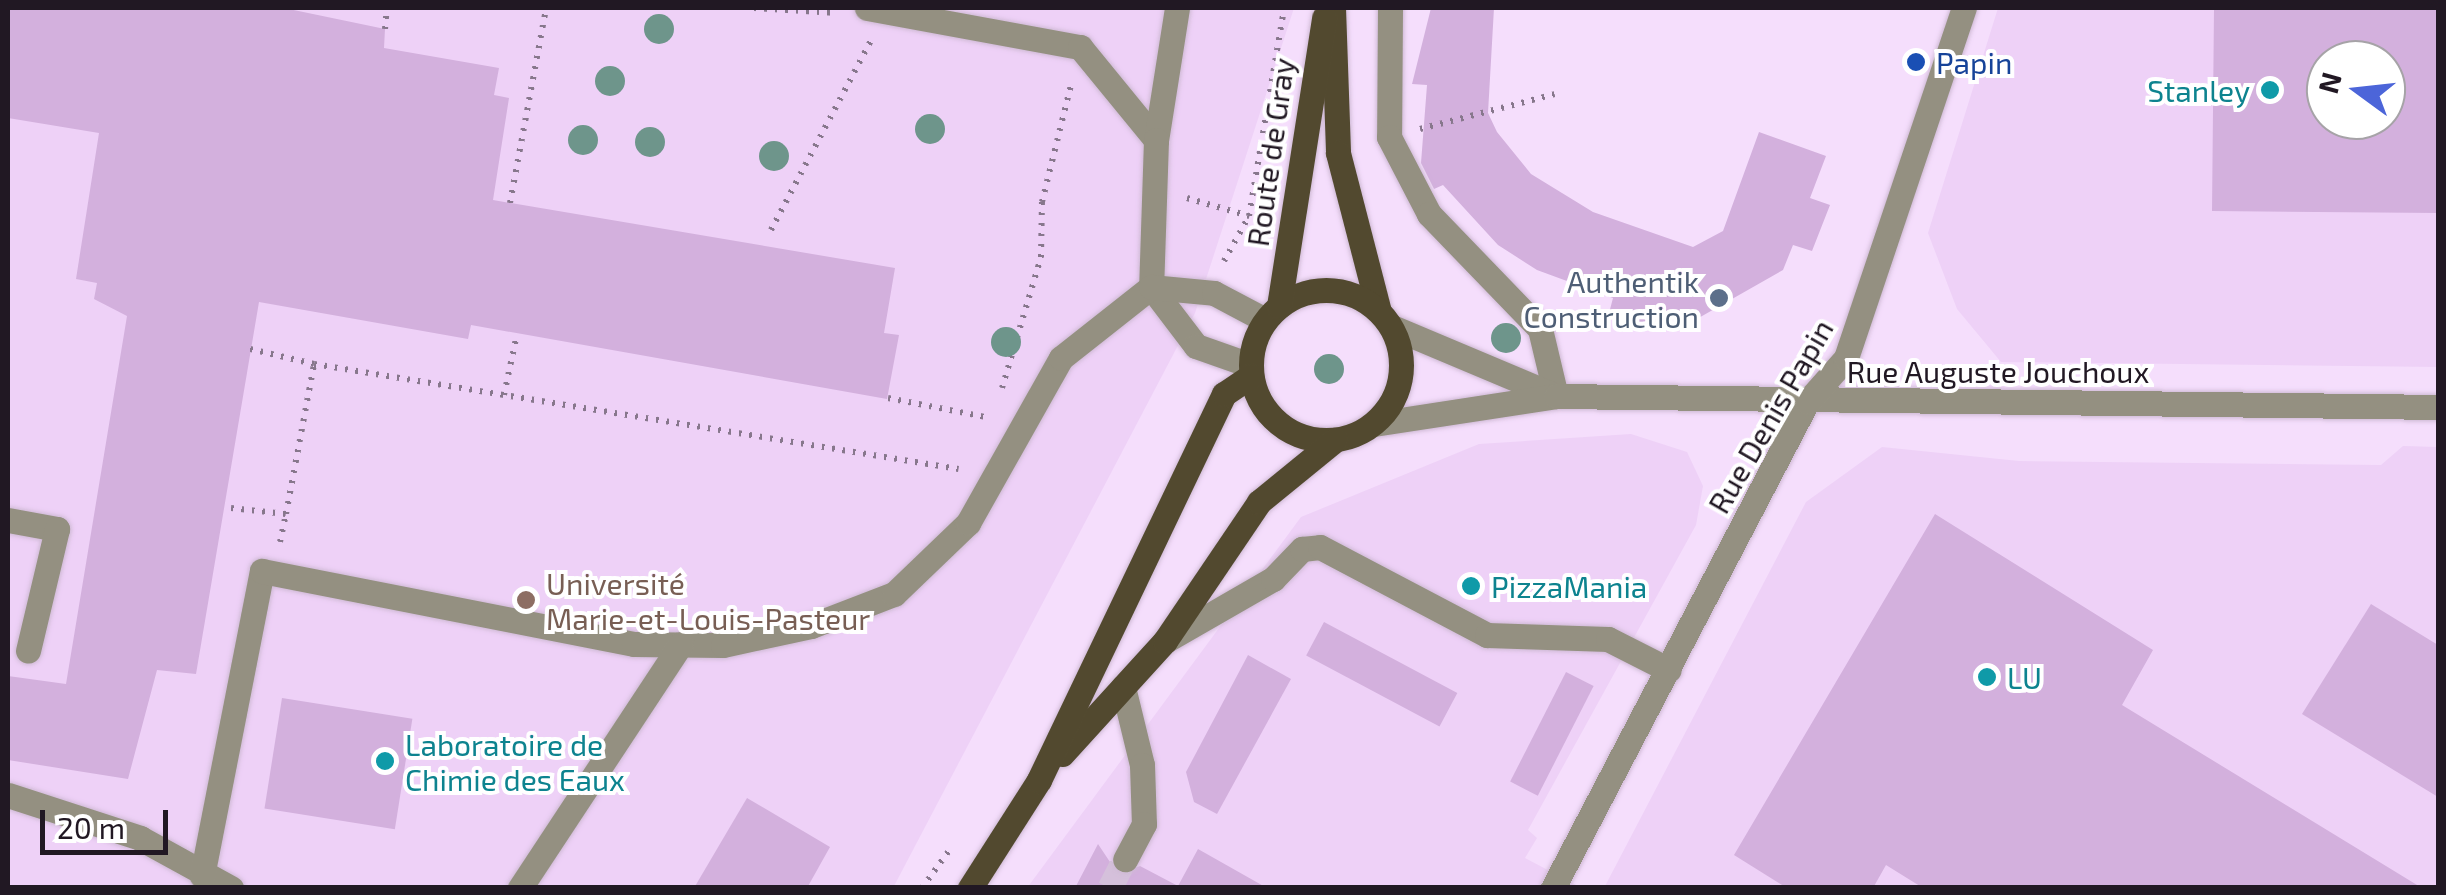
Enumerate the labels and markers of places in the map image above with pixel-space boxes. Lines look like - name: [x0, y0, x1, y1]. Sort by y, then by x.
- place label: Papin: [1936, 44, 2012, 80]
- marker: Papin: [1905, 51, 1927, 73]
- place label: Stanley: [2147, 72, 2250, 108]
- marker: Stanley: [2259, 79, 2281, 101]
- place label: Authentik Construction: [1524, 263, 1699, 334]
- marker: Authentik Construction: [1708, 287, 1730, 309]
- place label: Université Marie-et-Louis-Pasteur: [546, 565, 870, 636]
- place label: PizzaMania: [1491, 568, 1647, 604]
- marker: PizzaMania: [1460, 575, 1482, 597]
- marker: Université Marie-et-Louis-Pasteur: [515, 589, 537, 611]
- place label: LU: [2007, 659, 2042, 695]
- marker: LU: [1976, 666, 1998, 688]
- place label: Laboratoire de Chimie des Eaux: [405, 726, 625, 796]
- marker: Laboratoire de Chimie des Eaux: [374, 750, 396, 772]

